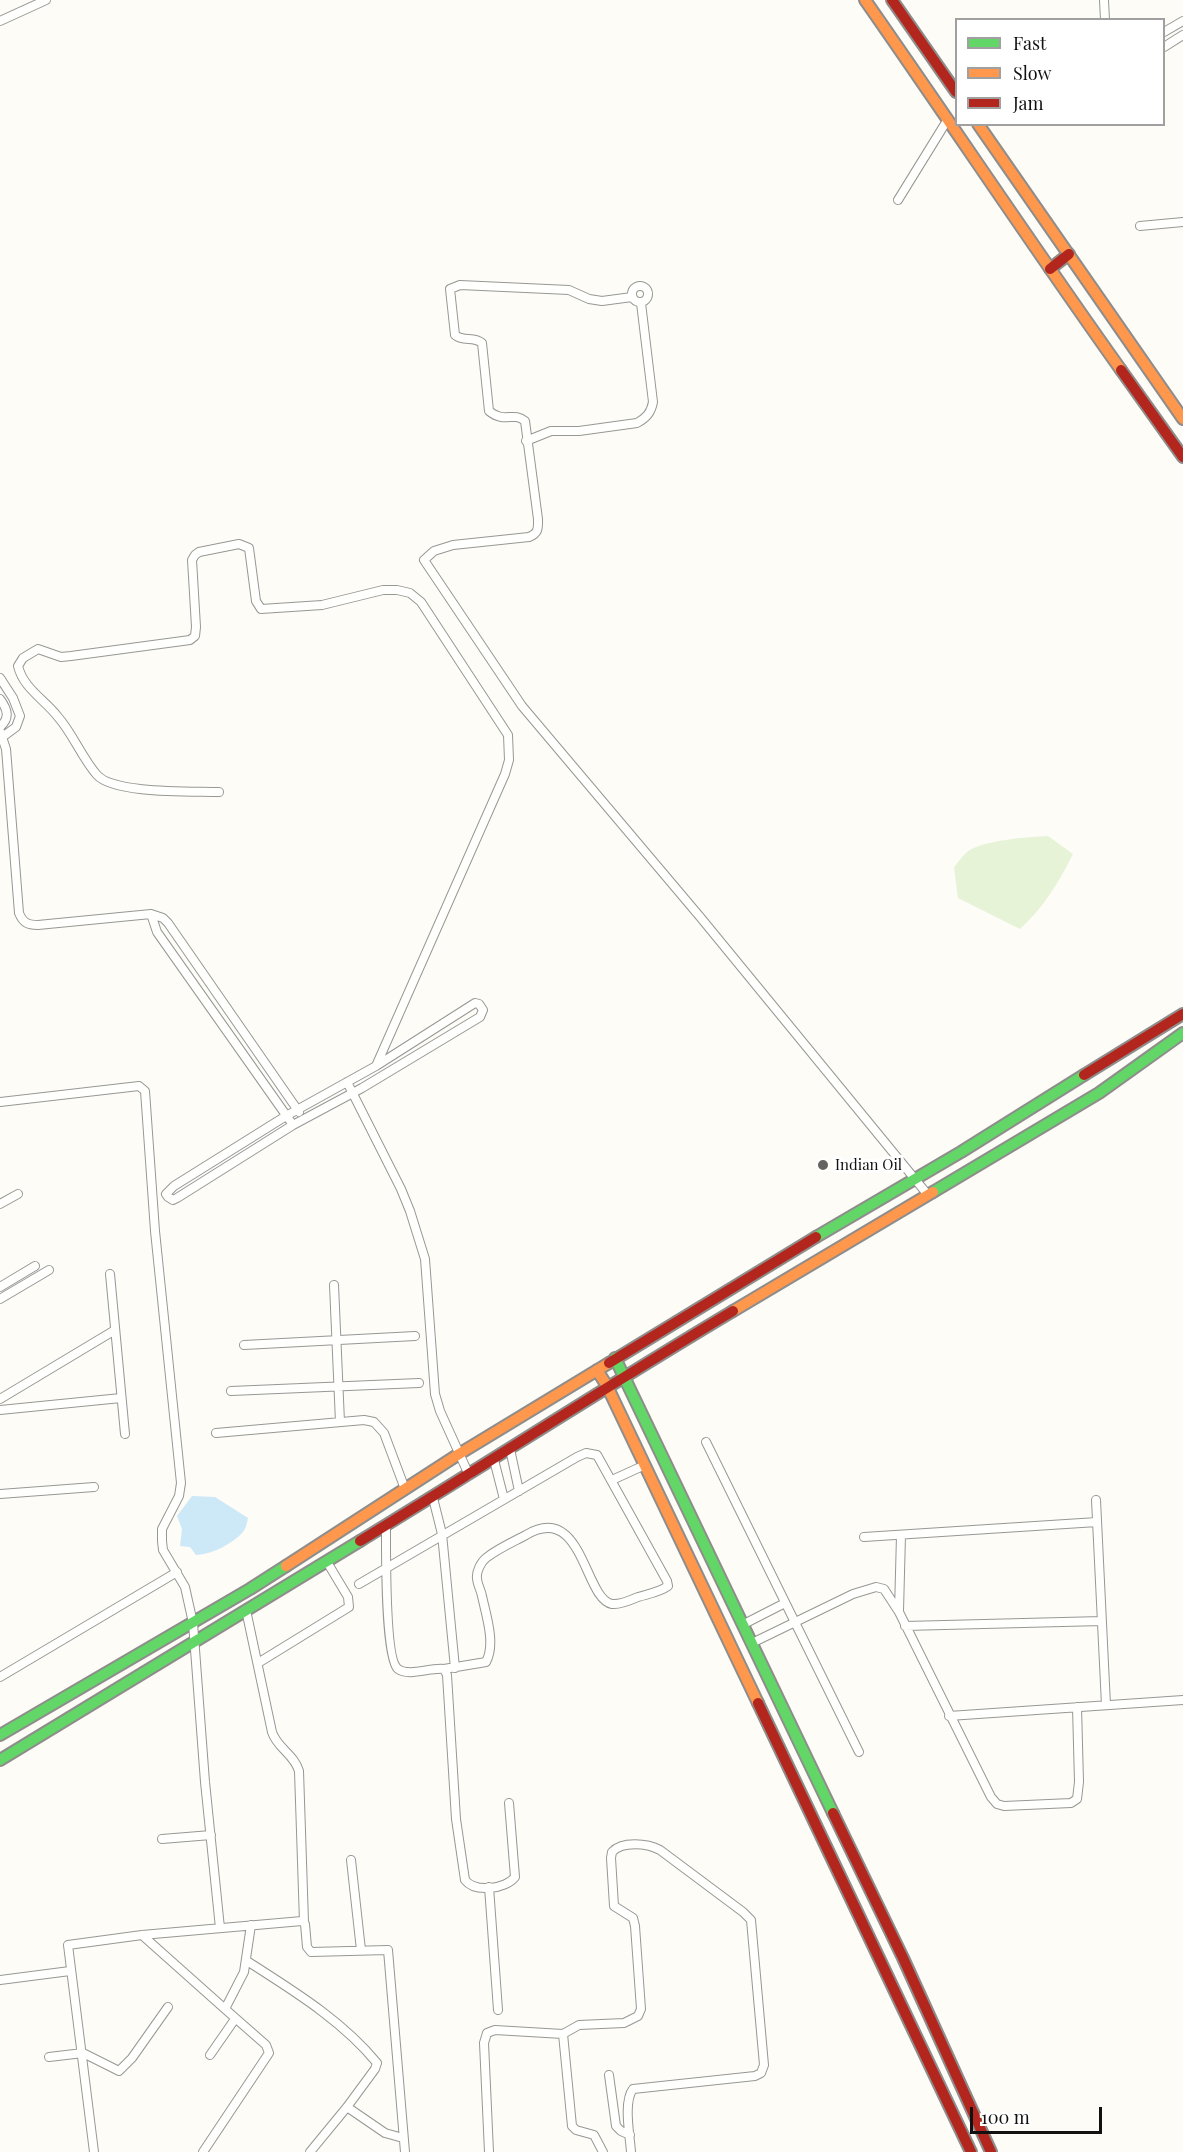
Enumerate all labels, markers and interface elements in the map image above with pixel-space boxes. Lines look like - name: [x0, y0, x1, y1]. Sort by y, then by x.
- legend: [955, 18, 1165, 126]
- text: Fast: [1013, 31, 1046, 55]
- text: Slow: [1013, 61, 1051, 85]
- text: Jam: [1013, 91, 1043, 115]
- place label: Indian Oil: [835, 1156, 902, 1174]
- marker: Indian Oil: [816, 1158, 830, 1172]
- scale bar: [973, 2095, 1105, 2133]
- text: 100 m: [981, 2105, 1030, 2129]

